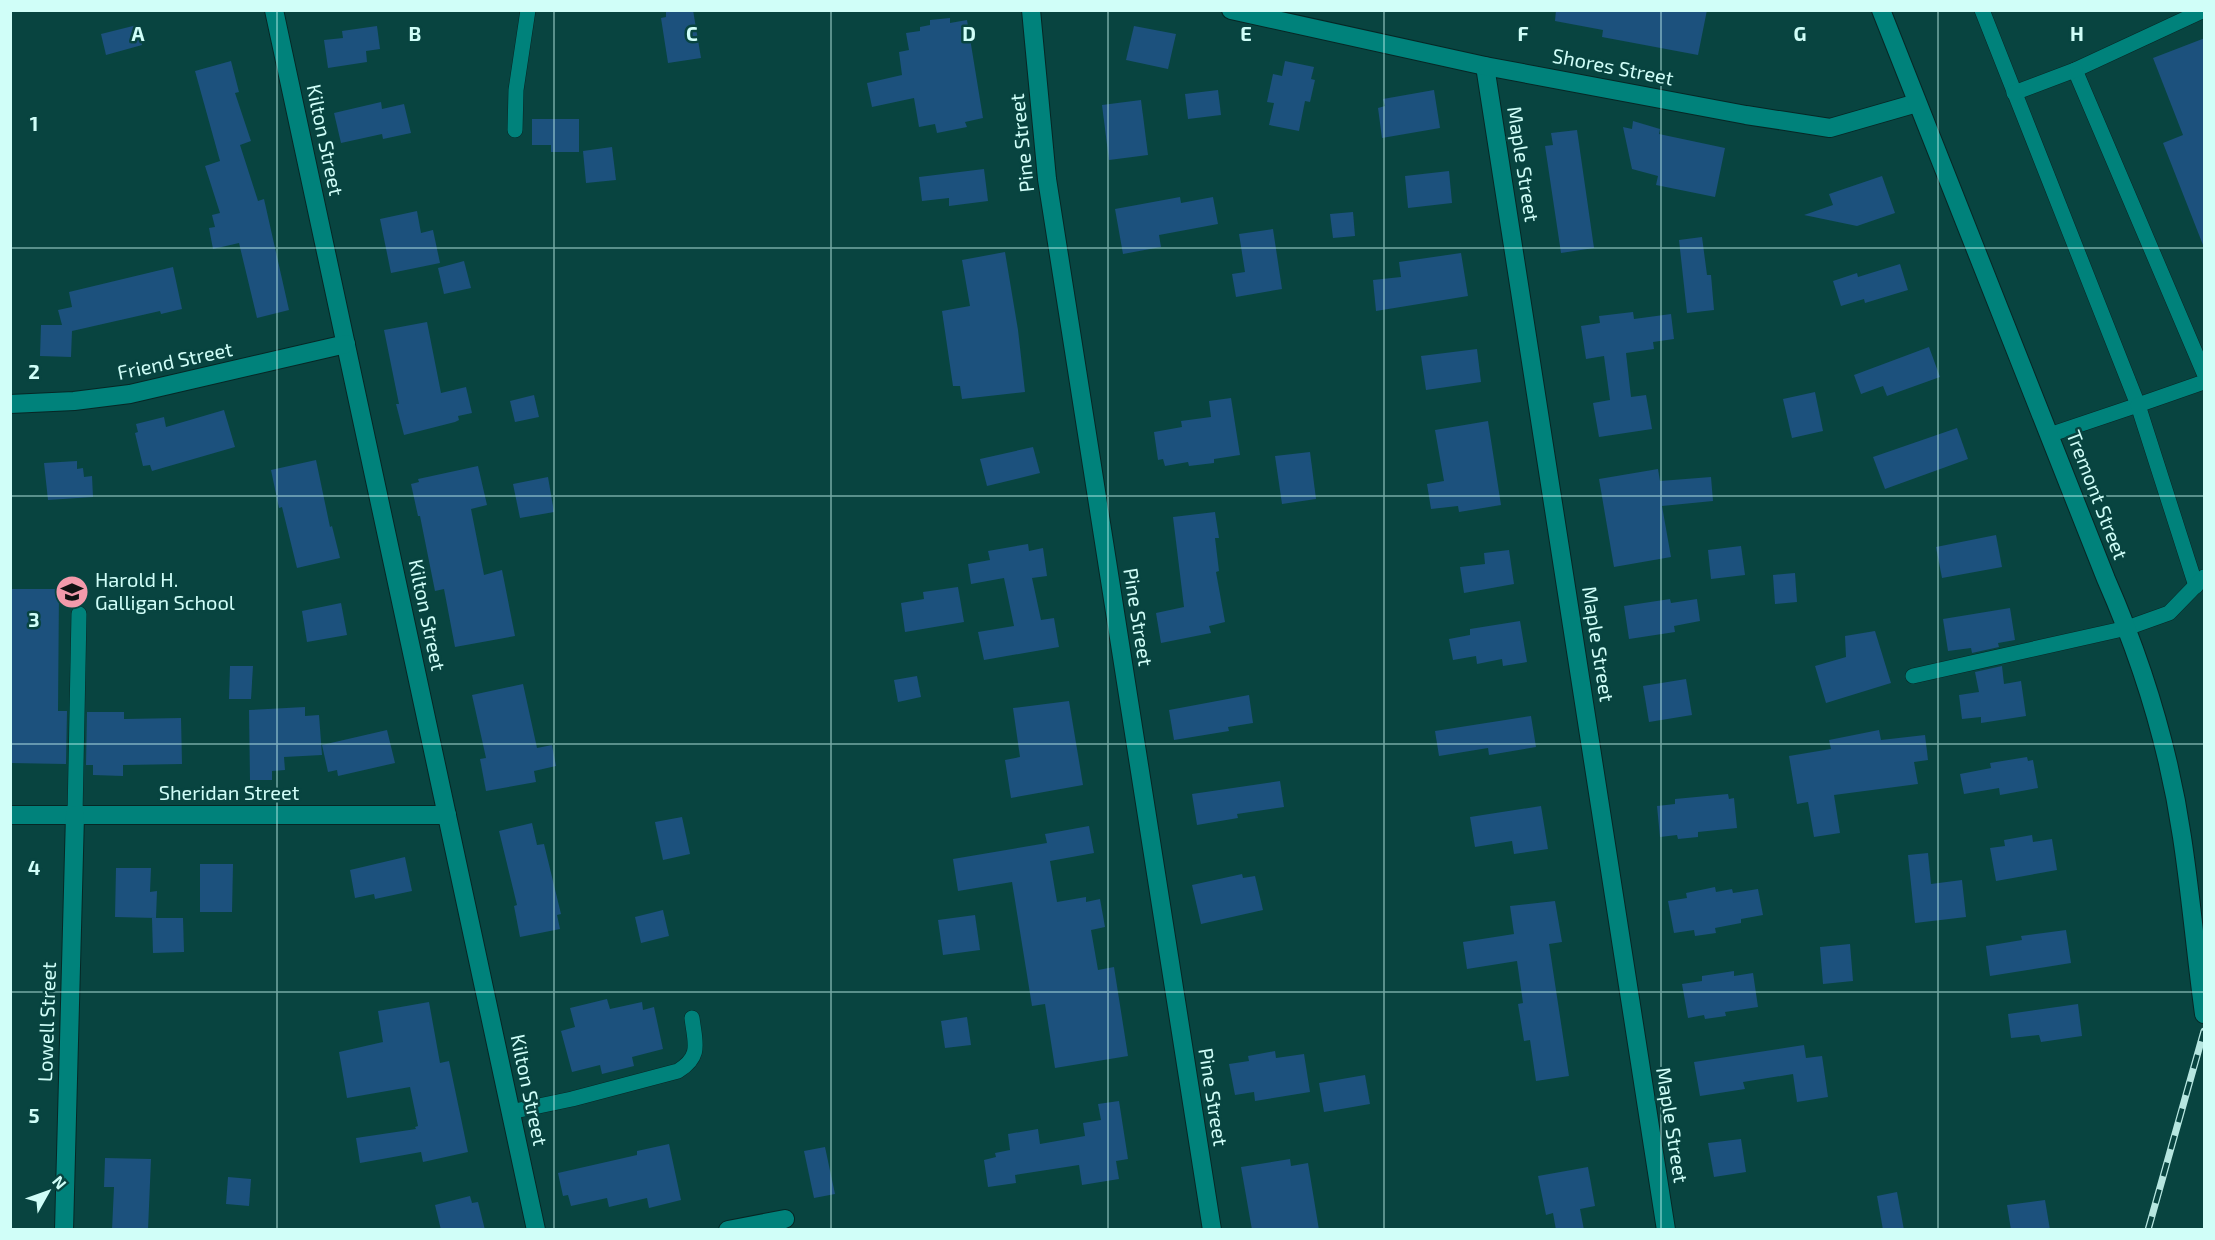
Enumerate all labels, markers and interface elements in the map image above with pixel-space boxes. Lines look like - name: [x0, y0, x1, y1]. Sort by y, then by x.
- text: A: [131, 21, 145, 45]
- text: B: [409, 21, 421, 45]
- text: C: [686, 21, 698, 45]
- text: D: [962, 21, 976, 45]
- text: E: [1240, 21, 1252, 45]
- text: F: [1517, 21, 1529, 45]
- text: G: [1794, 21, 1806, 45]
- text: H: [2070, 21, 2084, 45]
- street label: Shores Street: [1551, 43, 1676, 90]
- street label: Kilton Street: [302, 82, 350, 198]
- street label: Pine Street: [1004, 92, 1038, 194]
- street label: Maple Street: [1503, 104, 1545, 224]
- text: 1: [30, 111, 38, 135]
- street label: Friend Street: [115, 336, 235, 384]
- text: 2: [28, 359, 40, 383]
- street label: Tremont Street: [2062, 427, 2134, 563]
- street label: Kilton Street: [404, 557, 452, 673]
- street label: Pine Street: [1119, 566, 1159, 668]
- place label: Harold H. Galligan School: [95, 567, 235, 614]
- school or university icon: Harold H. Galligan School: [54, 574, 90, 610]
- street label: Maple Street: [1578, 584, 1620, 704]
- text: 3: [28, 607, 40, 631]
- street label: Sheridan Street: [159, 780, 300, 804]
- text: 4: [28, 855, 41, 879]
- street label: Lowell Street: [32, 961, 60, 1082]
- street label: Kilton Street: [506, 1032, 554, 1148]
- street label: Pine Street: [1194, 1046, 1234, 1148]
- street label: Maple Street: [1652, 1065, 1694, 1185]
- text: 5: [28, 1103, 40, 1127]
- north arrow: [18, 1162, 78, 1222]
- text: N: [49, 1172, 71, 1193]

